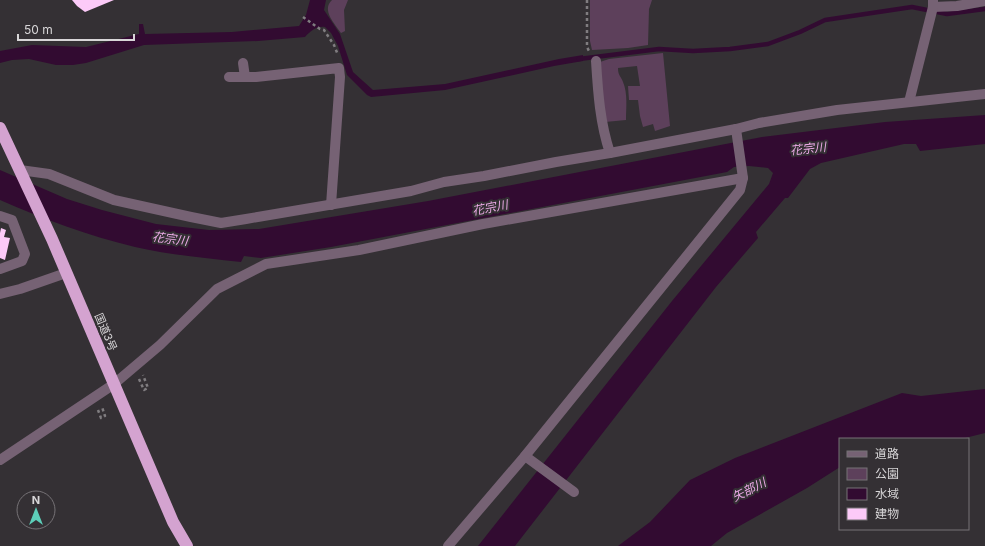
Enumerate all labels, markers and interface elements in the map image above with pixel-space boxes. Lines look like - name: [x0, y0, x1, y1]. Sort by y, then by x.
- scale bar: [18, 16, 134, 42]
- text: 50 m: [24, 22, 53, 37]
- water label: 花宗川: [789, 139, 829, 158]
- water label: 花宗川: [471, 196, 511, 218]
- water label: 花宗川: [151, 229, 191, 248]
- street label: 国道3号: [92, 311, 120, 353]
- legend: [839, 438, 969, 530]
- text: 道路: [875, 446, 899, 461]
- text: 公園: [875, 466, 899, 481]
- water label: 矢部川: [729, 474, 770, 504]
- text: 水域: [875, 486, 899, 501]
- north arrow: [16, 490, 56, 530]
- text: N: [32, 493, 40, 507]
- text: 建物: [875, 506, 899, 521]

